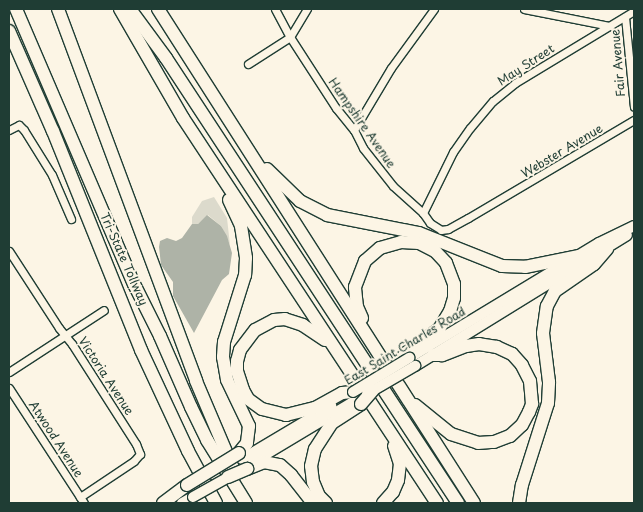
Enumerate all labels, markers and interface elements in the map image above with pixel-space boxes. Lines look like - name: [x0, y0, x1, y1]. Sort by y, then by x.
- street label: Fair Avenue: [608, 29, 628, 97]
- street label: May Street: [495, 41, 557, 89]
- street label: Hampshire Avenue: [326, 75, 398, 171]
- street label: Webster Avenue: [519, 121, 605, 181]
- street label: Tri-State Tollway: [97, 211, 151, 307]
- street label: East Saint Charles Road: [341, 304, 469, 388]
- street label: Victoria Avenue: [75, 334, 137, 418]
- street label: Atwood Avenue: [26, 398, 86, 480]

